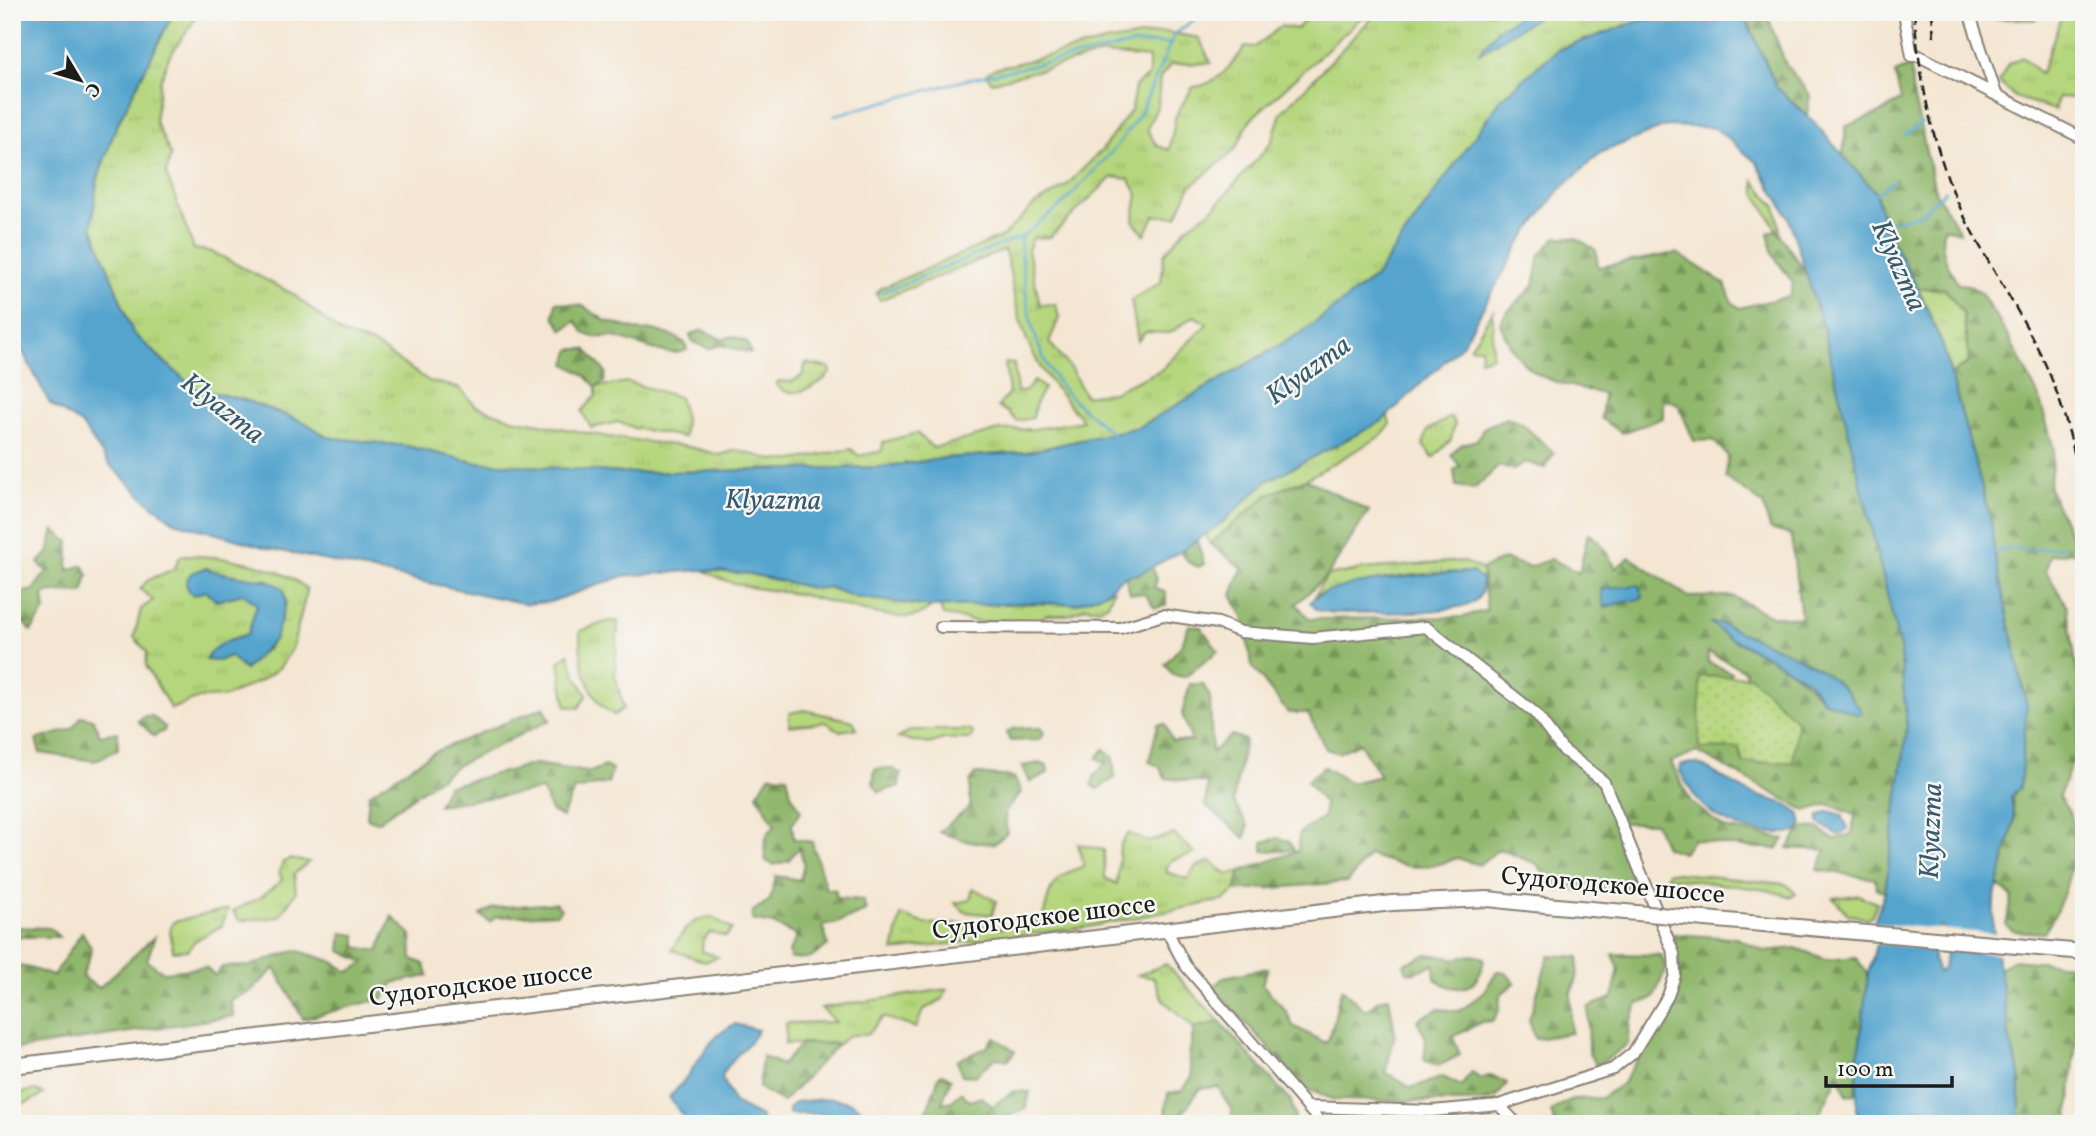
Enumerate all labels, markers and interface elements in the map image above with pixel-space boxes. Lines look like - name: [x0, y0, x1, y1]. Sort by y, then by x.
- north arrow: [46, 46, 116, 116]
- text: С: [78, 76, 106, 102]
- water label: Klyazma: [1861, 214, 1935, 318]
- water label: Klyazma: [1258, 327, 1360, 415]
- water label: Klyazma: [172, 364, 272, 454]
- water label: Klyazma: [724, 481, 822, 521]
- water label: Klyazma: [1911, 782, 1953, 880]
- street label: Судогодское шоссе: [1499, 858, 1727, 914]
- street label: Судогодское шоссе: [930, 886, 1158, 950]
- street label: Судогодское шоссе: [367, 953, 595, 1017]
- scale bar: [1826, 1045, 1952, 1089]
- text: 100 m: [1837, 1056, 1894, 1085]

